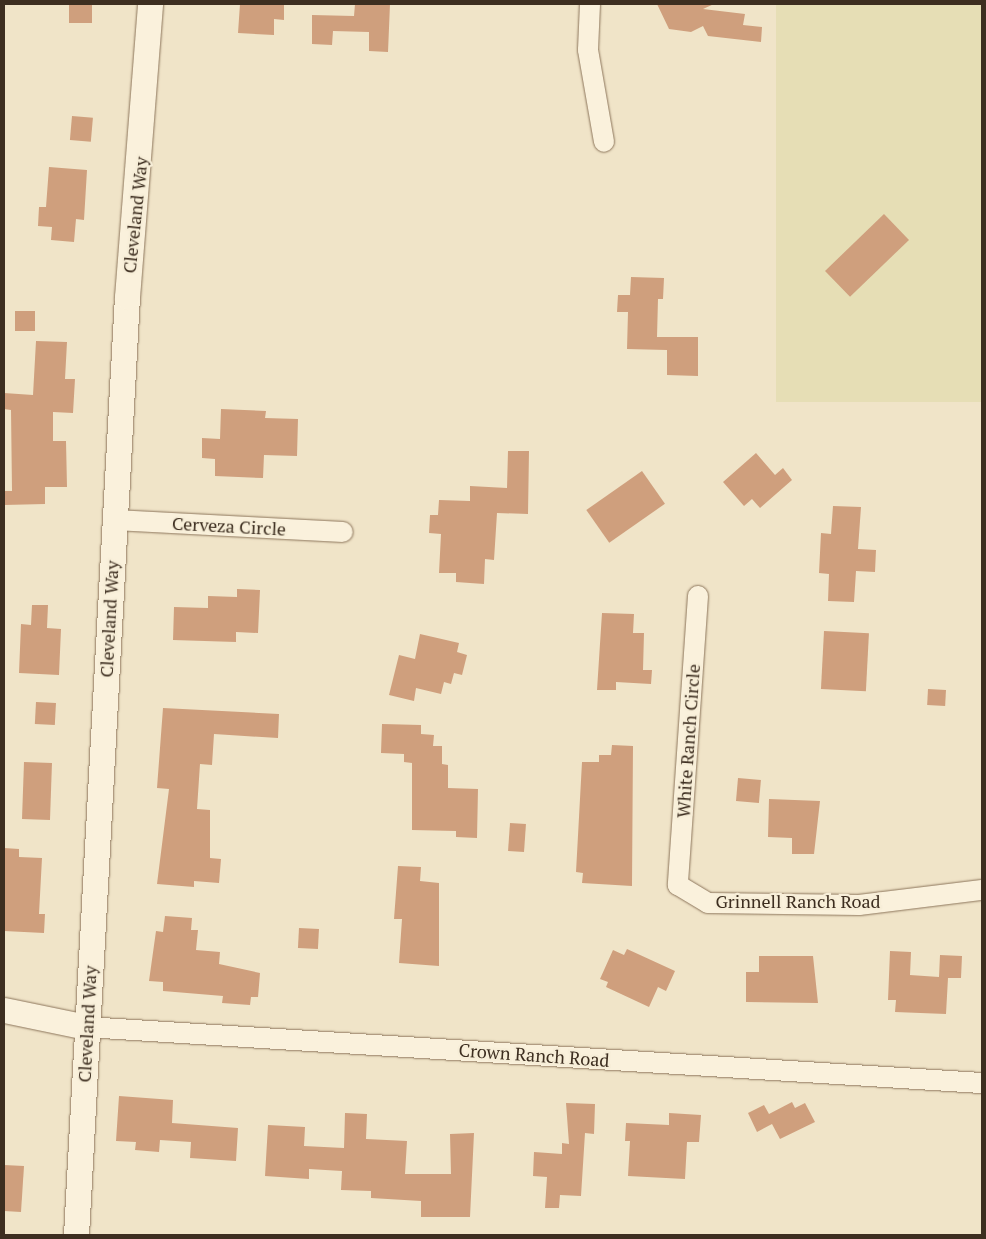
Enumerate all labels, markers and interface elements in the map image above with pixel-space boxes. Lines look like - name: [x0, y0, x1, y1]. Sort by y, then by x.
- street label: Cleveland Way: [118, 156, 152, 274]
- street label: Cerveza Circle: [171, 512, 287, 540]
- street label: Cleveland Way: [95, 560, 123, 678]
- street label: White Ranch Circle: [672, 663, 704, 819]
- street label: Grinnell Ranch Road: [715, 890, 881, 912]
- street label: Cleveland Way: [73, 965, 101, 1083]
- street label: Crown Ranch Road: [458, 1039, 610, 1071]

